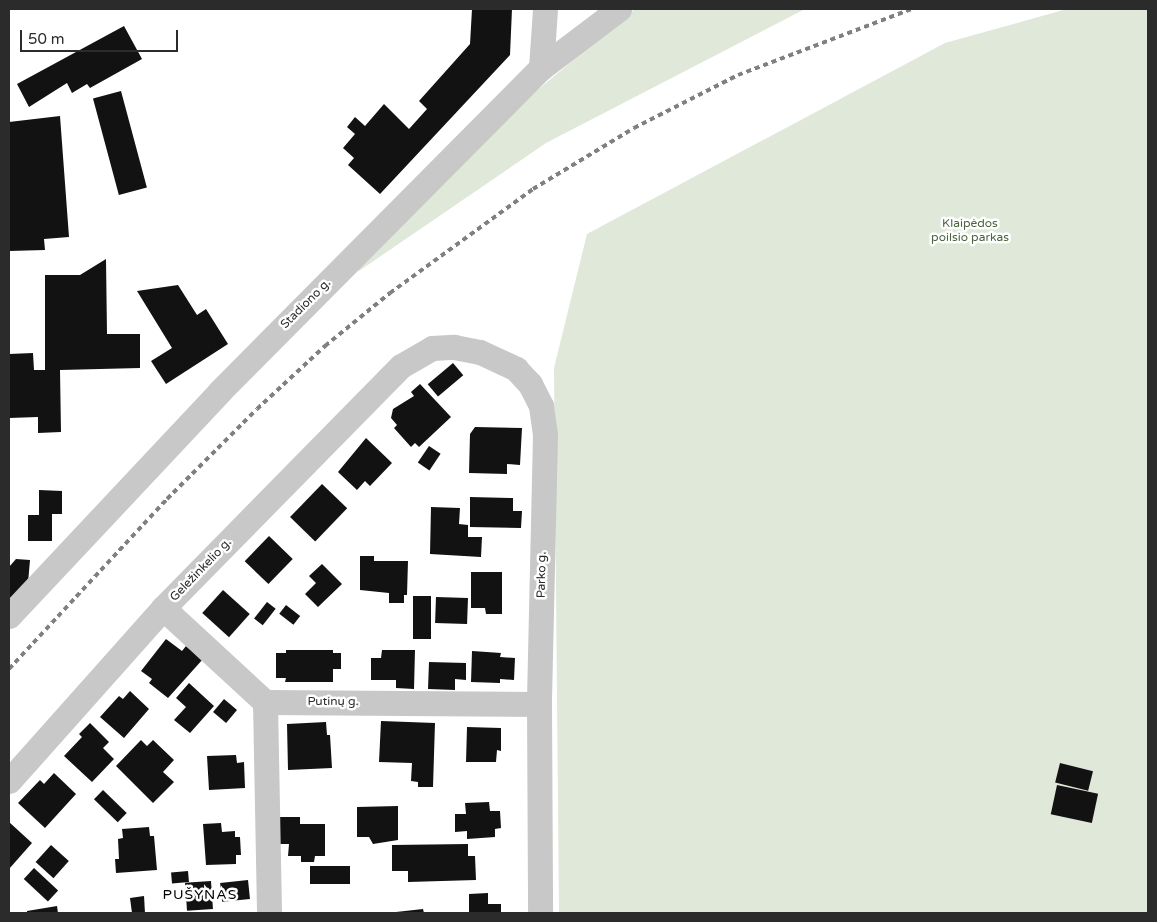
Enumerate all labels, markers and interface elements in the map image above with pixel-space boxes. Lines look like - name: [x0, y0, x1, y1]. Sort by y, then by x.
- scale bar: [22, 20, 180, 52]
- text: 50 m: [28, 30, 65, 48]
- park label: Klaipėdos poilsio parkas: [931, 217, 1009, 245]
- street label: Stadiono g.: [278, 276, 334, 332]
- street label: Geležinkelio g.: [167, 535, 235, 605]
- street label: Parko g.: [534, 552, 550, 598]
- street label: Putinų g.: [307, 695, 359, 709]
- district label: PUŠYNAS: [162, 887, 238, 903]

